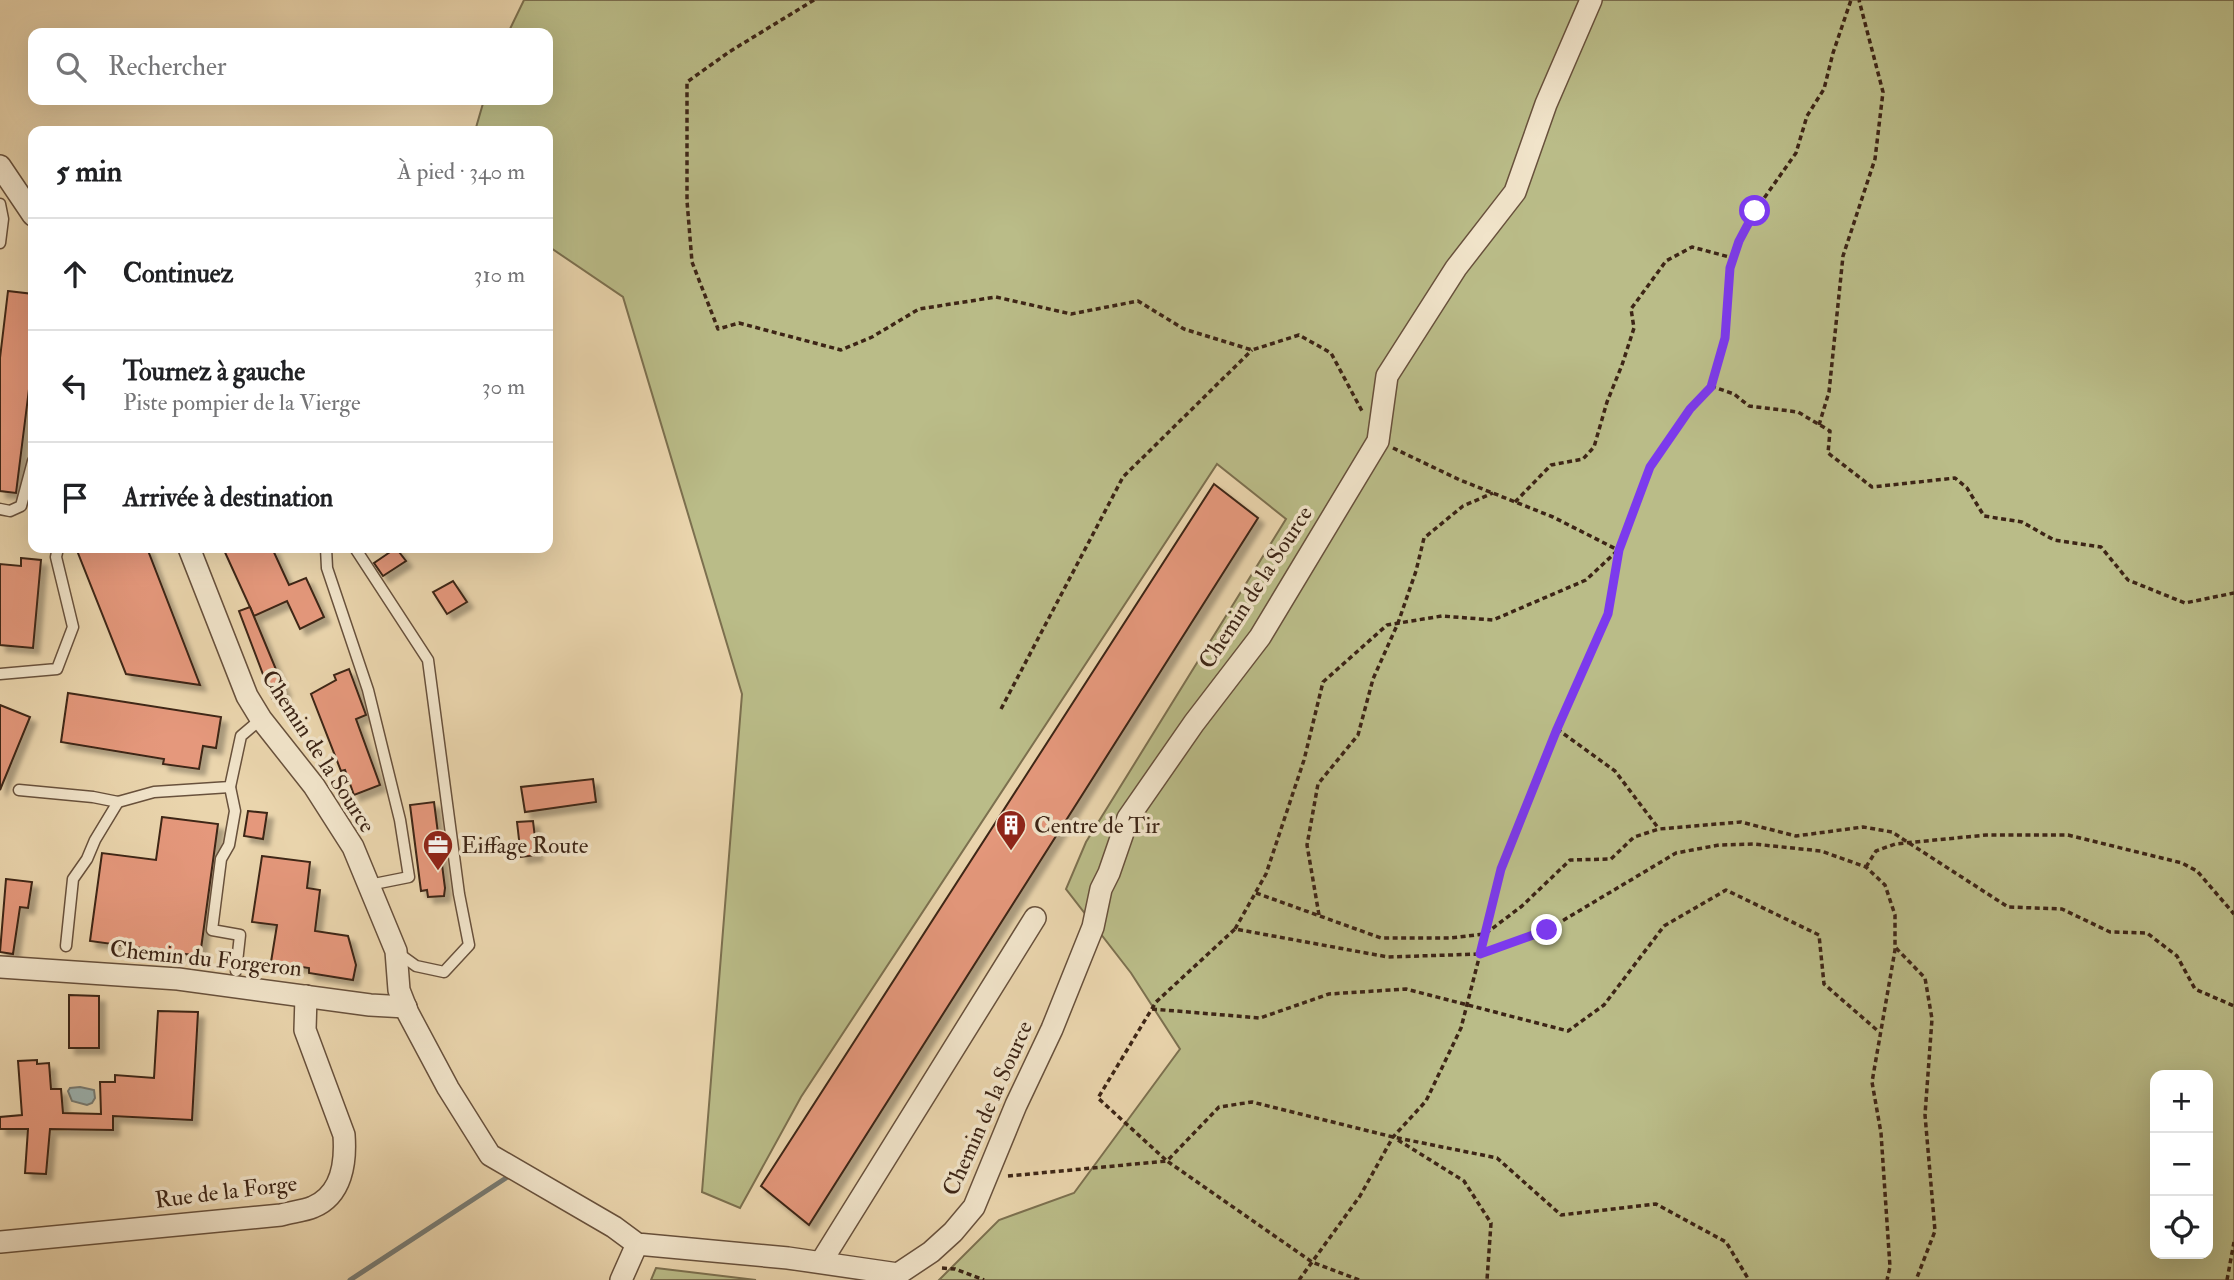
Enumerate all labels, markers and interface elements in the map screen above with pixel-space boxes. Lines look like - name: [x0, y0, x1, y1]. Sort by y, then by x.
- search box: [28, 28, 553, 105]
- icon: search: [52, 48, 90, 86]
- text: Rechercher: [108, 51, 227, 83]
- text: 5 min: [56, 153, 122, 190]
- text: À pied · 340 m: [397, 157, 525, 186]
- route start: [1739, 195, 1770, 226]
- icon: ahead: [56, 255, 94, 293]
- text: Continuez: [123, 258, 233, 290]
- text: 310 m: [474, 260, 525, 289]
- text: Tournez à gauche: [123, 356, 305, 388]
- icon: left: [56, 367, 94, 405]
- text: 30 m: [482, 372, 525, 401]
- text: Piste pompier de la Vierge: [123, 388, 361, 417]
- icon: arrive: [56, 479, 94, 517]
- text: Arrivée à destination: [123, 482, 333, 514]
- street label: Chemin de la Source: [1192, 500, 1319, 674]
- street label: Chemin de la Source: [255, 664, 382, 838]
- building icon: Centre de Tir: [994, 808, 1028, 852]
- place label: Centre de Tir: [1034, 811, 1160, 840]
- office icon: Eiffage Route: [421, 828, 455, 872]
- place label: Eiffage Route: [461, 831, 589, 860]
- route end: [1531, 914, 1562, 945]
- street label: Chemin du Forgeron: [108, 934, 304, 983]
- street label: Chemin de la Source: [936, 1016, 1039, 1200]
- map controls: [2150, 1070, 2213, 1259]
- button: +: [2150, 1070, 2213, 1133]
- button: −: [2150, 1133, 2213, 1196]
- street label: Rue de la Forge: [153, 1168, 299, 1215]
- button: locate: [2150, 1196, 2213, 1259]

